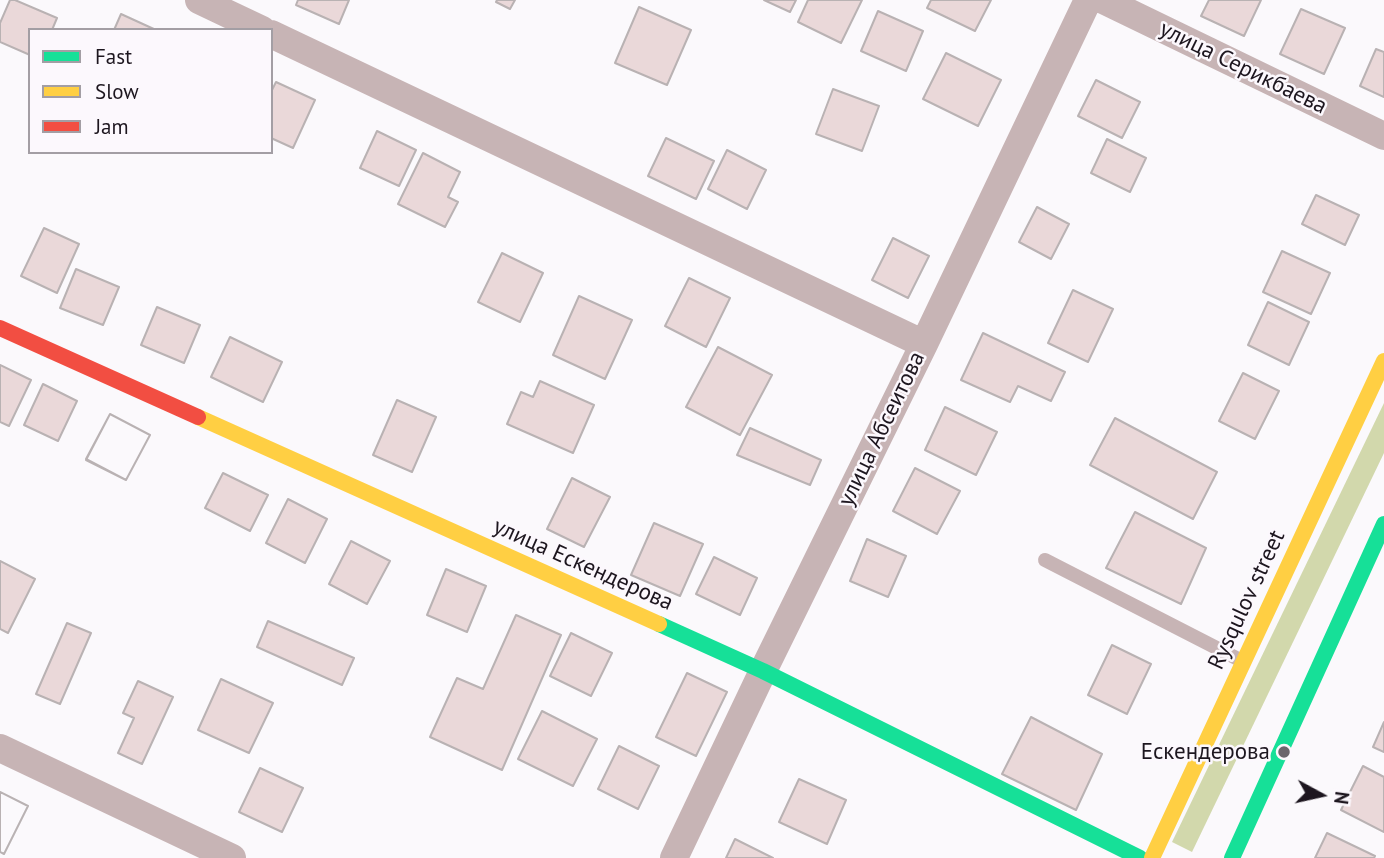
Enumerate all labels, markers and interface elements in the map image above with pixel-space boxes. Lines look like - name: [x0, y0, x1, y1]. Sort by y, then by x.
- street label: улица Серикбаева: [1155, 15, 1331, 121]
- legend: [28, 28, 273, 154]
- text: Fast: [95, 43, 132, 70]
- text: Slow: [95, 78, 139, 105]
- text: Jam: [95, 113, 129, 140]
- street label: улица Абсеитова: [833, 347, 931, 511]
- street label: улица Ескендерова: [489, 513, 677, 617]
- street label: Rysqulov street: [1203, 526, 1291, 674]
- place label: Ескендерова: [1141, 738, 1270, 766]
- marker: Ескендерова: [1276, 744, 1292, 760]
- north arrow: [1286, 760, 1356, 830]
- text: N: [1329, 790, 1355, 806]

